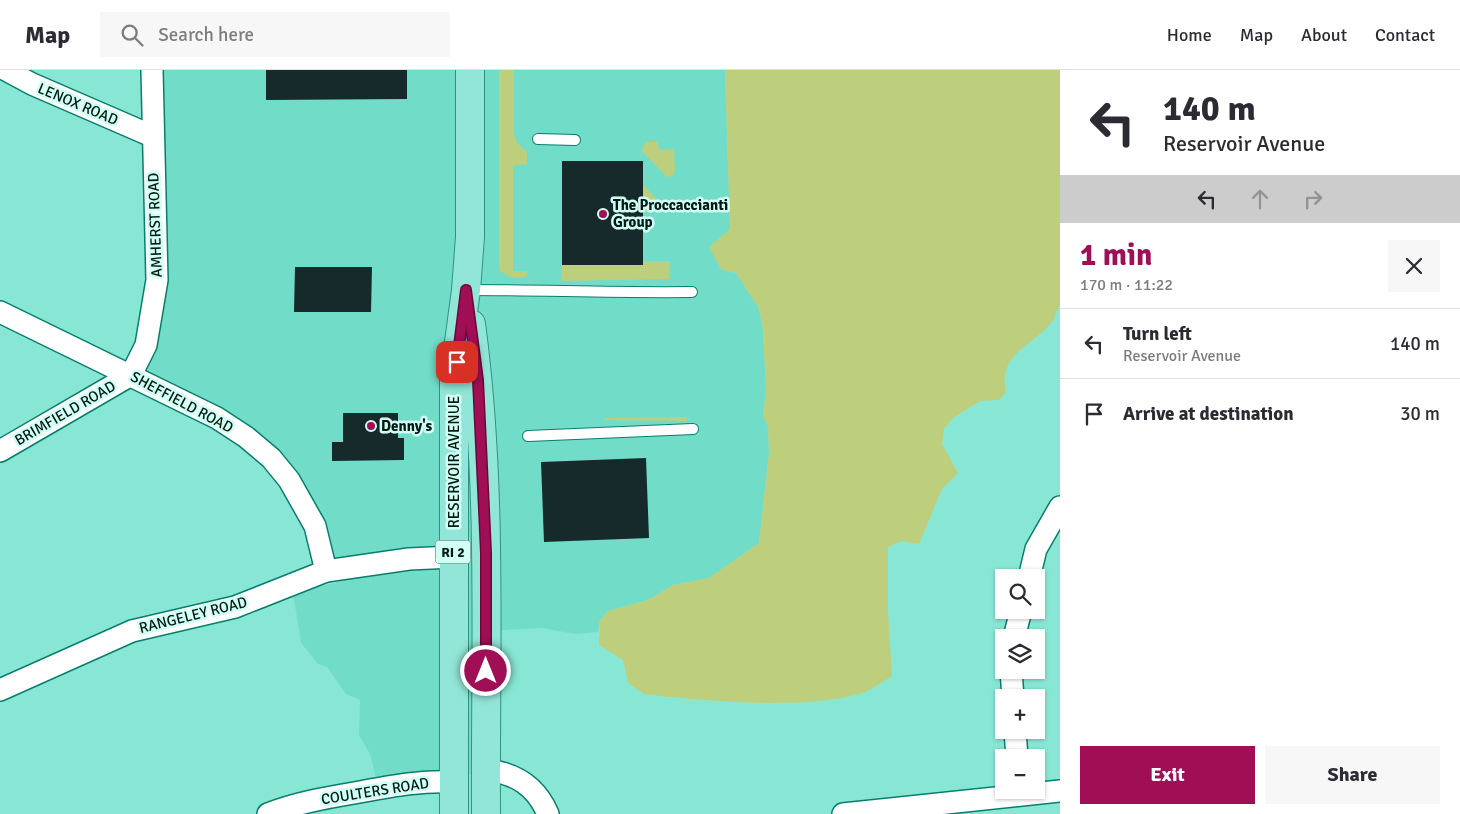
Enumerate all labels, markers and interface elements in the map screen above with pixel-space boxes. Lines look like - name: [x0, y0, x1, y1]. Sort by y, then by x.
- search box: [100, 12, 450, 57]
- text: Map: [25, 20, 70, 50]
- icon: search: [118, 21, 146, 49]
- text: Search here: [158, 23, 254, 47]
- text: Home: [1167, 24, 1212, 46]
- text: Map: [1240, 24, 1273, 46]
- text: About: [1301, 24, 1347, 46]
- text: Contact: [1375, 24, 1435, 46]
- street label: LENOX ROAD: [35, 79, 121, 129]
- text: 140 m: [1163, 87, 1256, 130]
- icon: left: [1080, 90, 1145, 155]
- text: Reservoir Avenue: [1163, 130, 1325, 157]
- street label: AMHERST ROAD: [144, 172, 166, 278]
- icon: left: [1193, 185, 1221, 213]
- icon: ahead: [1246, 185, 1274, 213]
- icon: right: [1299, 185, 1327, 213]
- place label: The Proccaccianti Group: [613, 196, 728, 231]
- marker: The Proccaccianti Group: [597, 208, 609, 220]
- text: 1 min: [1080, 237, 1152, 274]
- button: close: [1388, 240, 1440, 292]
- text: 170 m · 11:22: [1080, 275, 1173, 295]
- text: Turn left: [1123, 322, 1192, 346]
- icon: left: [1080, 330, 1108, 358]
- text: 140 m: [1390, 332, 1440, 356]
- pin: [436, 341, 478, 383]
- text: Reservoir Avenue: [1123, 346, 1241, 366]
- icon: arrive: [443, 348, 471, 376]
- street label: SHEFFIELD ROAD: [128, 367, 236, 437]
- street label: BRIMFIELD ROAD: [11, 377, 119, 449]
- street label: RESERVOIR AVENUE: [445, 396, 463, 528]
- icon: arrive: [1080, 400, 1108, 428]
- text: Arrive at destination: [1123, 402, 1294, 426]
- text: 30 m: [1400, 402, 1440, 426]
- place label: Denny's: [381, 417, 433, 435]
- marker: Denny's: [365, 420, 377, 432]
- road number: RI 2: [436, 541, 470, 564]
- map controls: [995, 569, 1045, 799]
- button: search: [995, 569, 1045, 619]
- street label: RANGELEY ROAD: [137, 593, 249, 637]
- button: layers: [995, 629, 1045, 679]
- position arrow: [459, 644, 511, 696]
- button: +: [995, 689, 1045, 739]
- button: Exit: [1080, 746, 1255, 804]
- button: Share: [1265, 746, 1440, 804]
- button: −: [995, 749, 1045, 799]
- street label: COULTERS ROAD: [320, 774, 430, 808]

